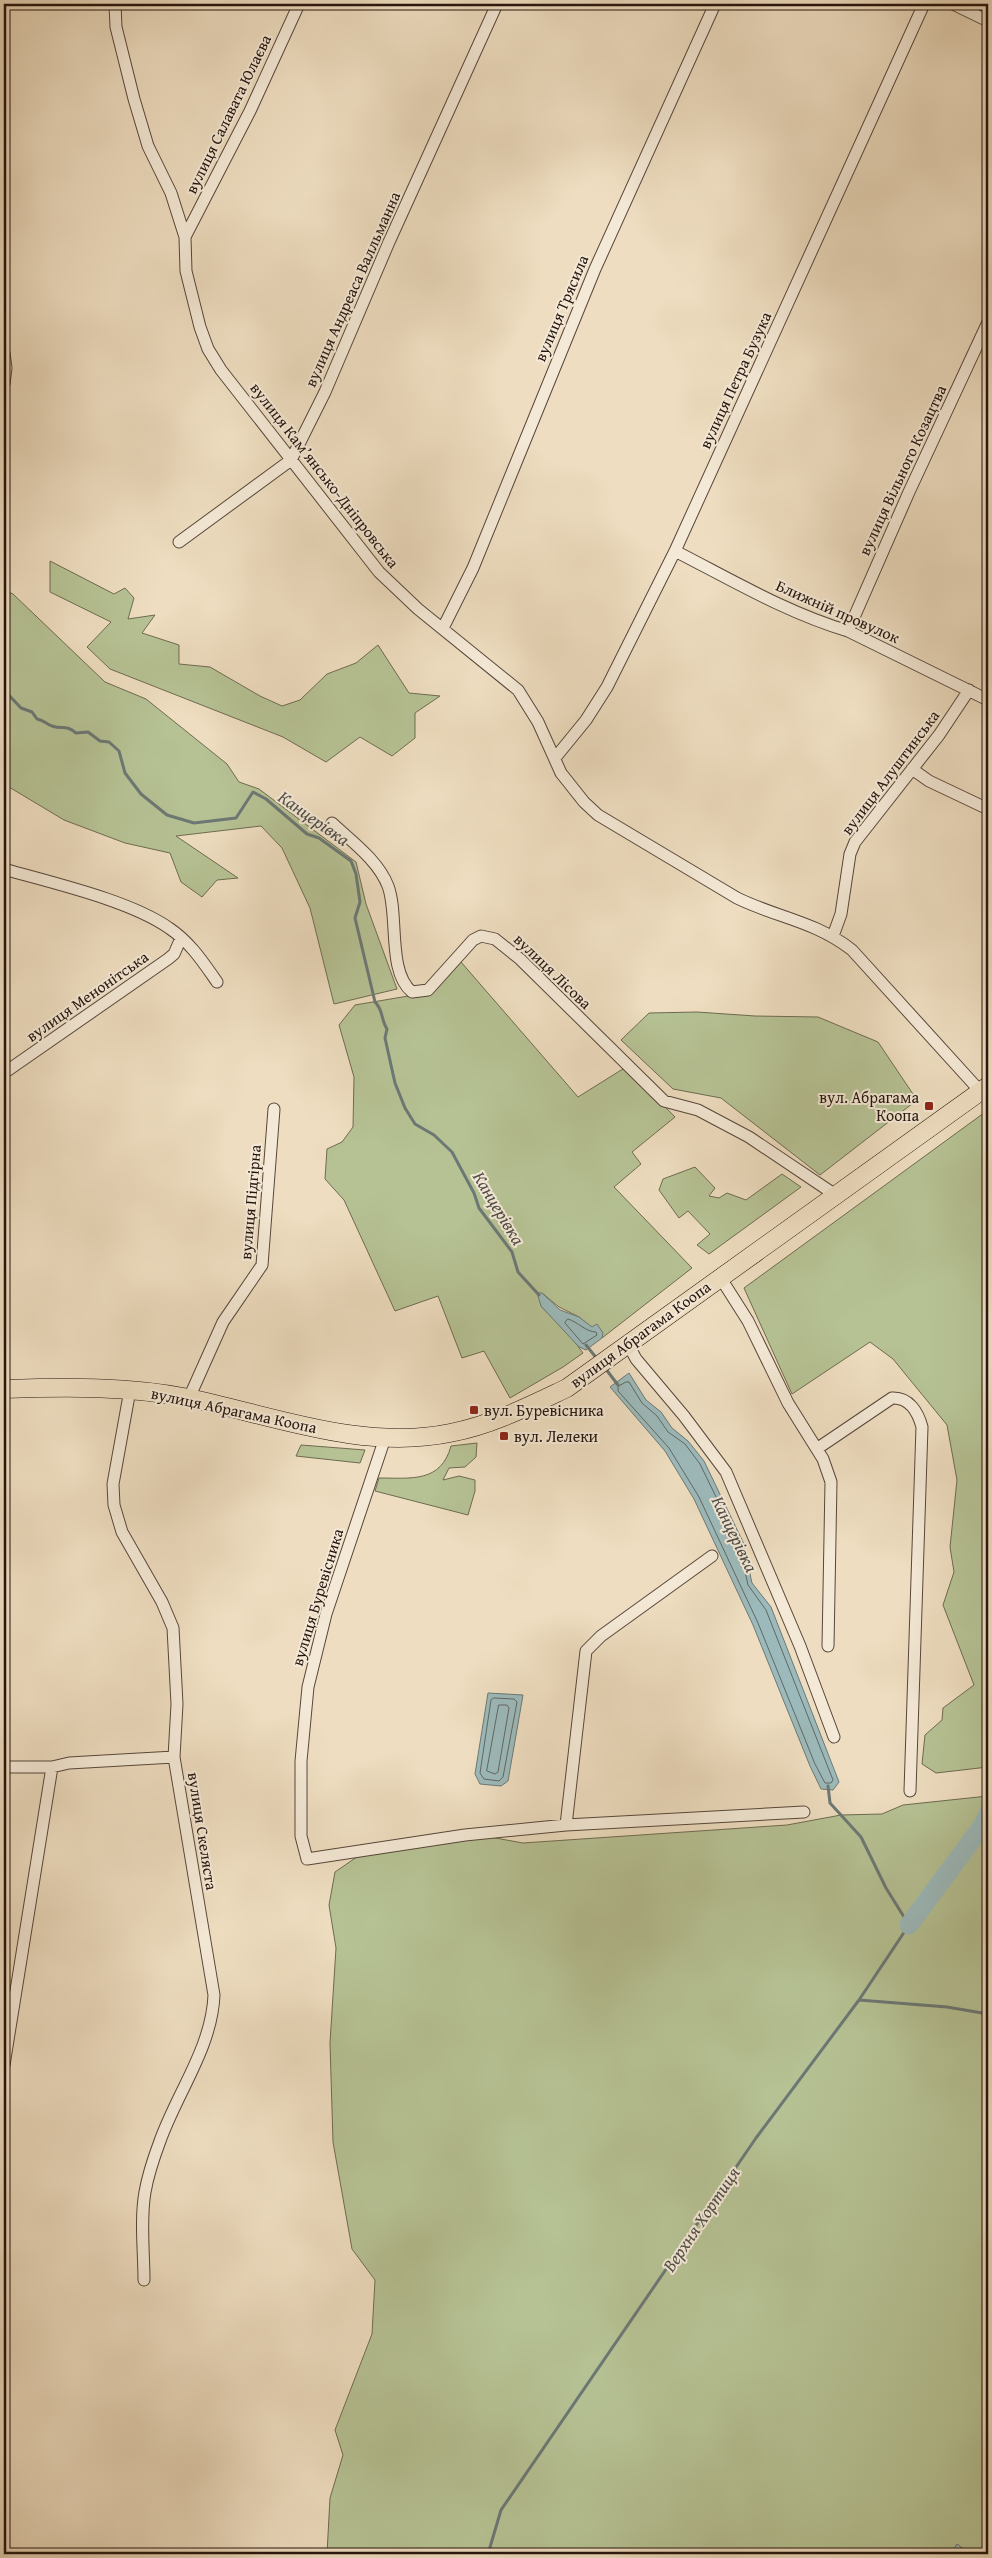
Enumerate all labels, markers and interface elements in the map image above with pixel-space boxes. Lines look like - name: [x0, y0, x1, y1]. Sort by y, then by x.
- street label: вулиця Салавата Юлаєва: [179, 30, 277, 198]
- street label: вулиця Андреаса Валльманна: [298, 187, 406, 391]
- street label: вулиця Трясила: [528, 251, 594, 365]
- street label: вулиця Петра Бузука: [693, 307, 777, 452]
- street label: вулиця Кам’янсько-Дніпровська: [245, 377, 406, 573]
- street label: вулиця Вільного Козацтва: [852, 380, 952, 559]
- street label: Ближній провулок: [772, 573, 904, 649]
- street label: вулиця Алуштинська: [835, 704, 945, 839]
- water label: Канцерівка: [273, 783, 356, 853]
- street label: вулиця Лісова: [509, 928, 598, 1015]
- street label: вулиця Менонітська: [21, 944, 153, 1047]
- place label: вул. Абрагама Коопа: [819, 1085, 919, 1127]
- marker: вул. Абрагама Коопа: [923, 1100, 935, 1112]
- street label: вулиця Підгірна: [233, 1143, 267, 1260]
- water label: Канцерівка: [466, 1166, 532, 1251]
- street label: вулиця Абрагама Коопа: [565, 1274, 716, 1393]
- street label: вулиця Абрагама Коопа: [149, 1381, 319, 1439]
- place label: вул. Буревісника: [484, 1398, 604, 1422]
- marker: вул. Буревісника: [468, 1404, 480, 1416]
- place label: вул. Лелеки: [514, 1424, 599, 1448]
- marker: вул. Лелеки: [498, 1430, 510, 1442]
- water label: Канцерівка: [705, 1491, 765, 1577]
- street label: вулиця Буревісника: [285, 1525, 349, 1669]
- street label: вулиця Скеляста: [182, 1770, 224, 1892]
- water label: Верхня Хортиця: [655, 2161, 746, 2278]

